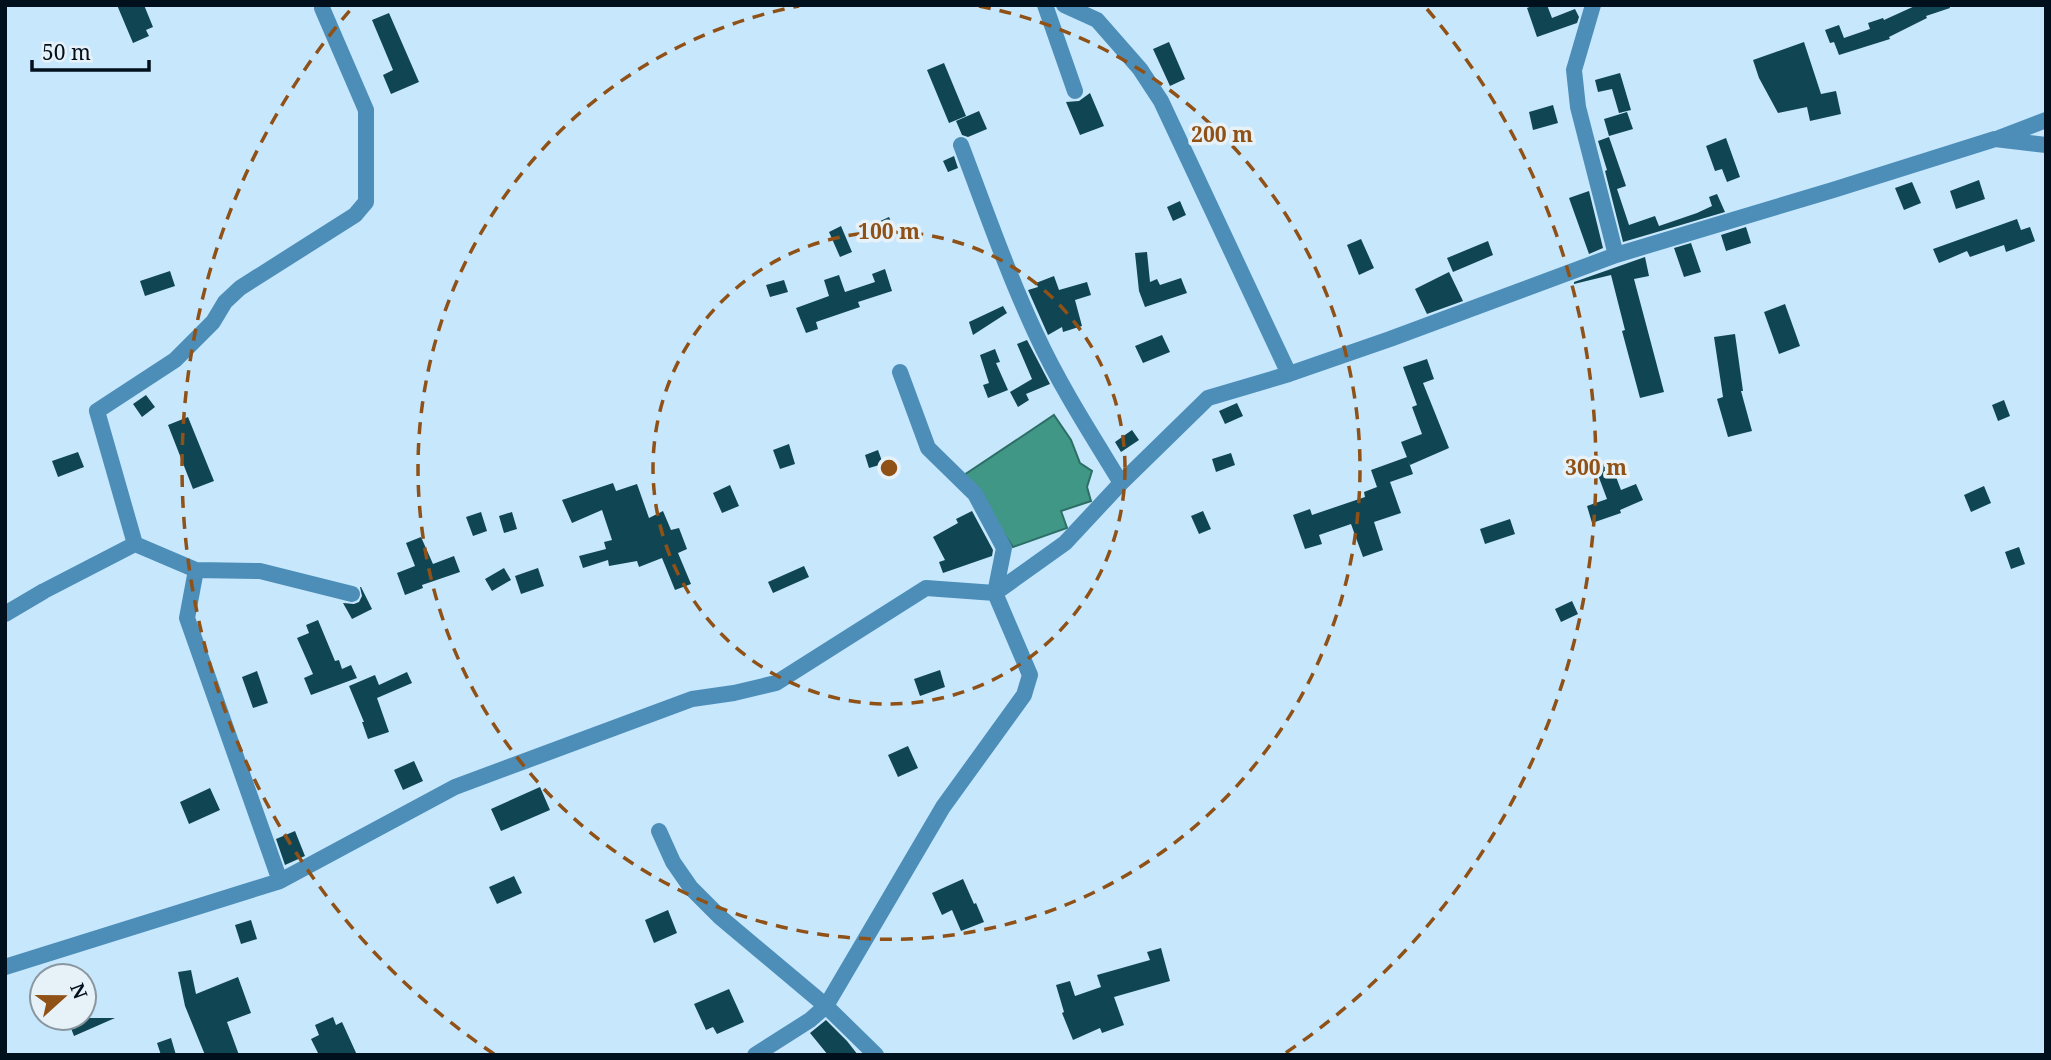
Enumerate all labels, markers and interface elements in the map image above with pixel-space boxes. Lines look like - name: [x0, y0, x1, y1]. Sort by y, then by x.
- scale bar: [32, 28, 149, 72]
- text: 50 m: [42, 38, 91, 66]
- text: 200 m: [1191, 120, 1253, 148]
- text: 100 m: [858, 217, 920, 245]
- text: 300 m: [1565, 453, 1627, 481]
- centre of rings: [877, 456, 901, 480]
- north arrow: [28, 962, 98, 1032]
- text: N: [64, 979, 94, 1003]

